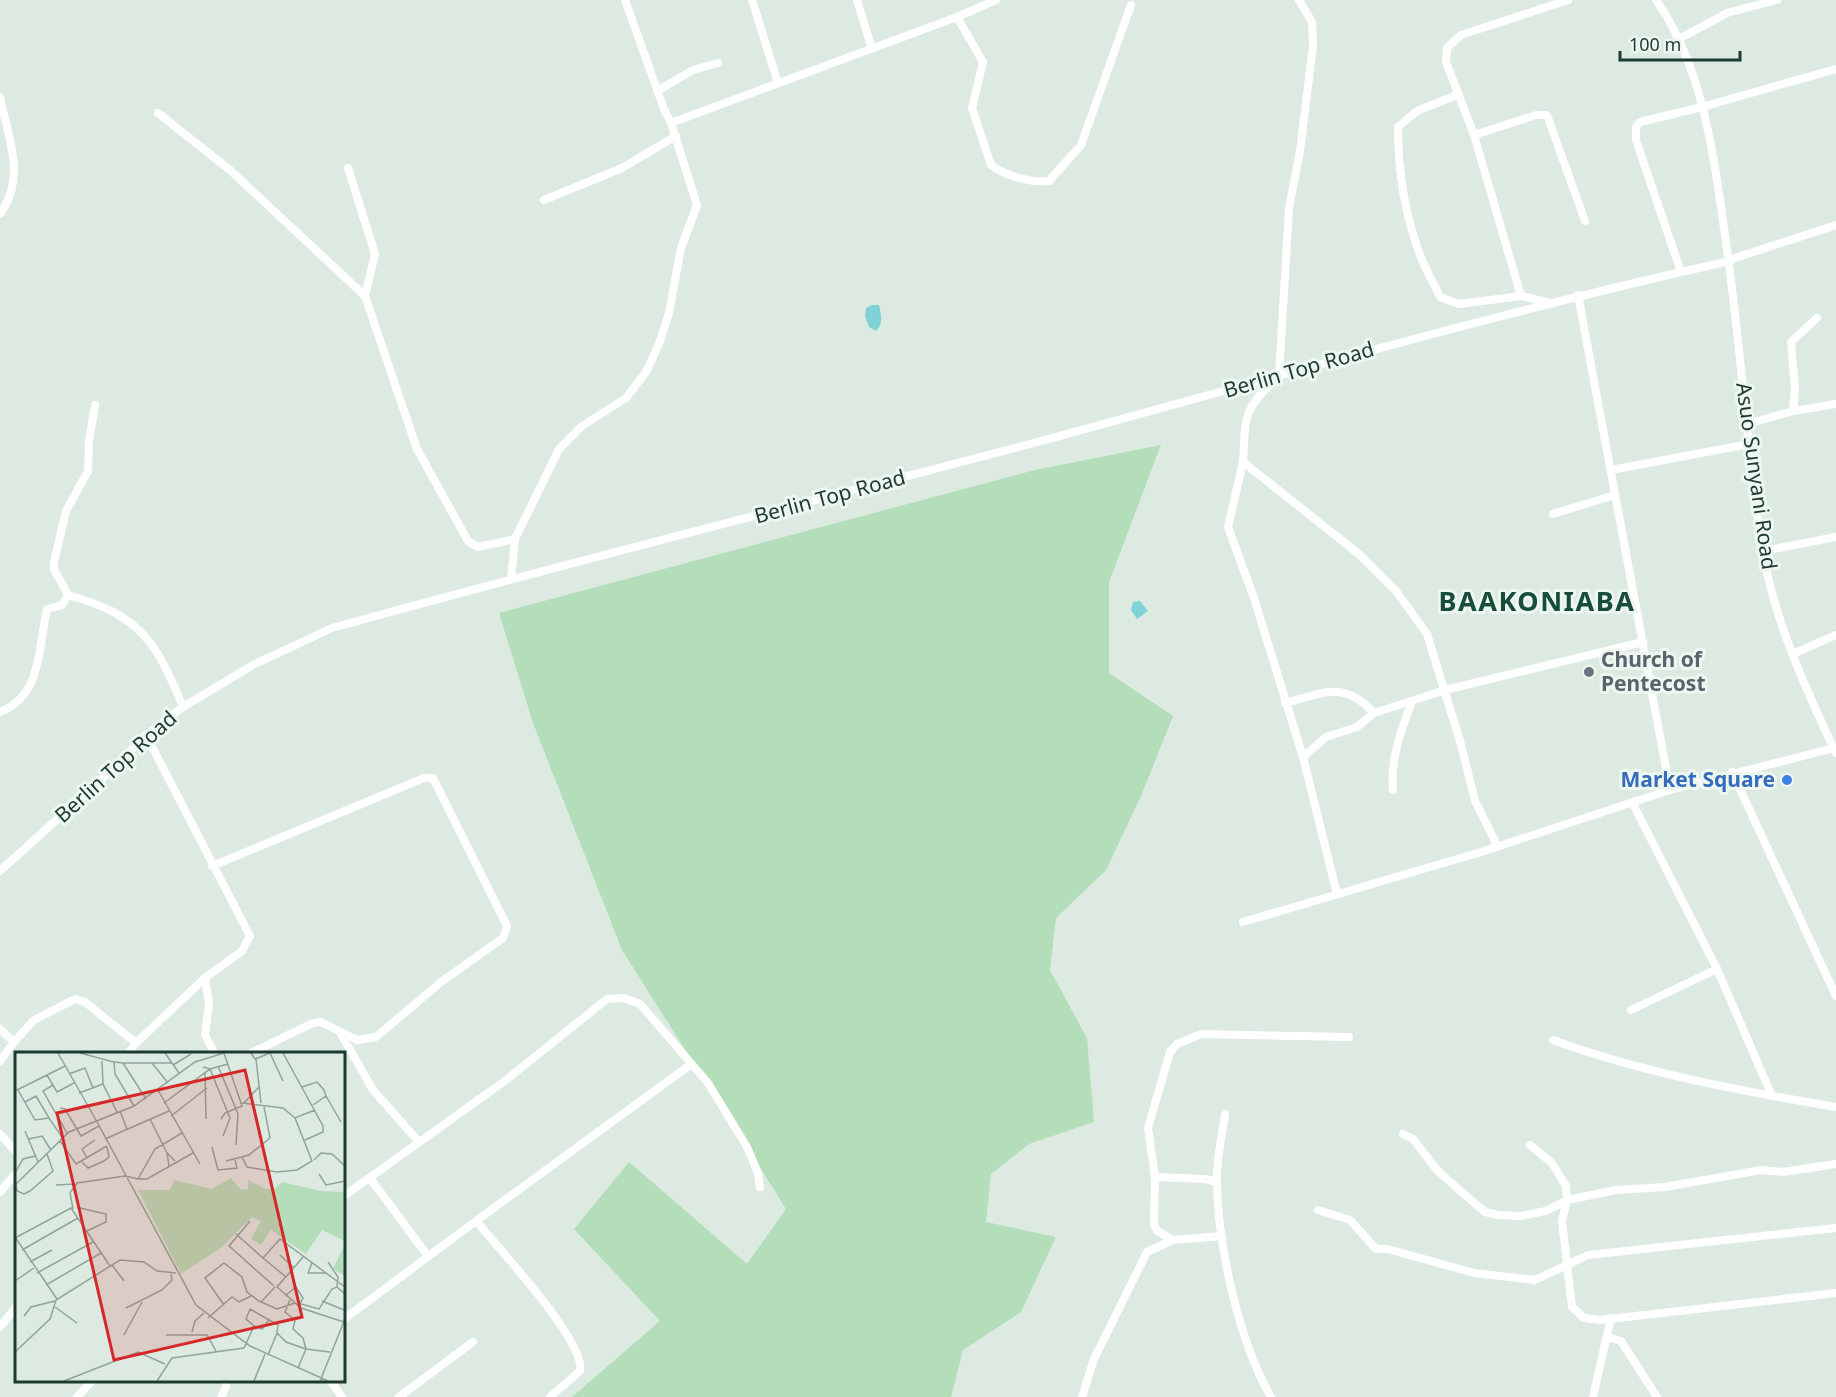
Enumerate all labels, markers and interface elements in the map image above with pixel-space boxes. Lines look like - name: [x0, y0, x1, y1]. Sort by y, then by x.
- scale bar: [1620, 24, 1740, 62]
- text: 100 m: [1629, 32, 1681, 56]
- street label: Berlin Top Road: [1220, 334, 1377, 404]
- street label: Asuo Sunyani Road: [1730, 380, 1784, 571]
- street label: Berlin Top Road: [751, 462, 908, 530]
- district label: BAAKONIABA: [1439, 582, 1635, 619]
- place label: Church of Pentecost: [1601, 645, 1706, 697]
- marker: Church of Pentecost: [1582, 665, 1596, 679]
- street label: Berlin Top Road: [48, 704, 182, 829]
- place label: Market Square: [1621, 765, 1775, 793]
- marker: Market Square: [1780, 773, 1794, 787]
- inset map: [15, 1052, 345, 1382]

